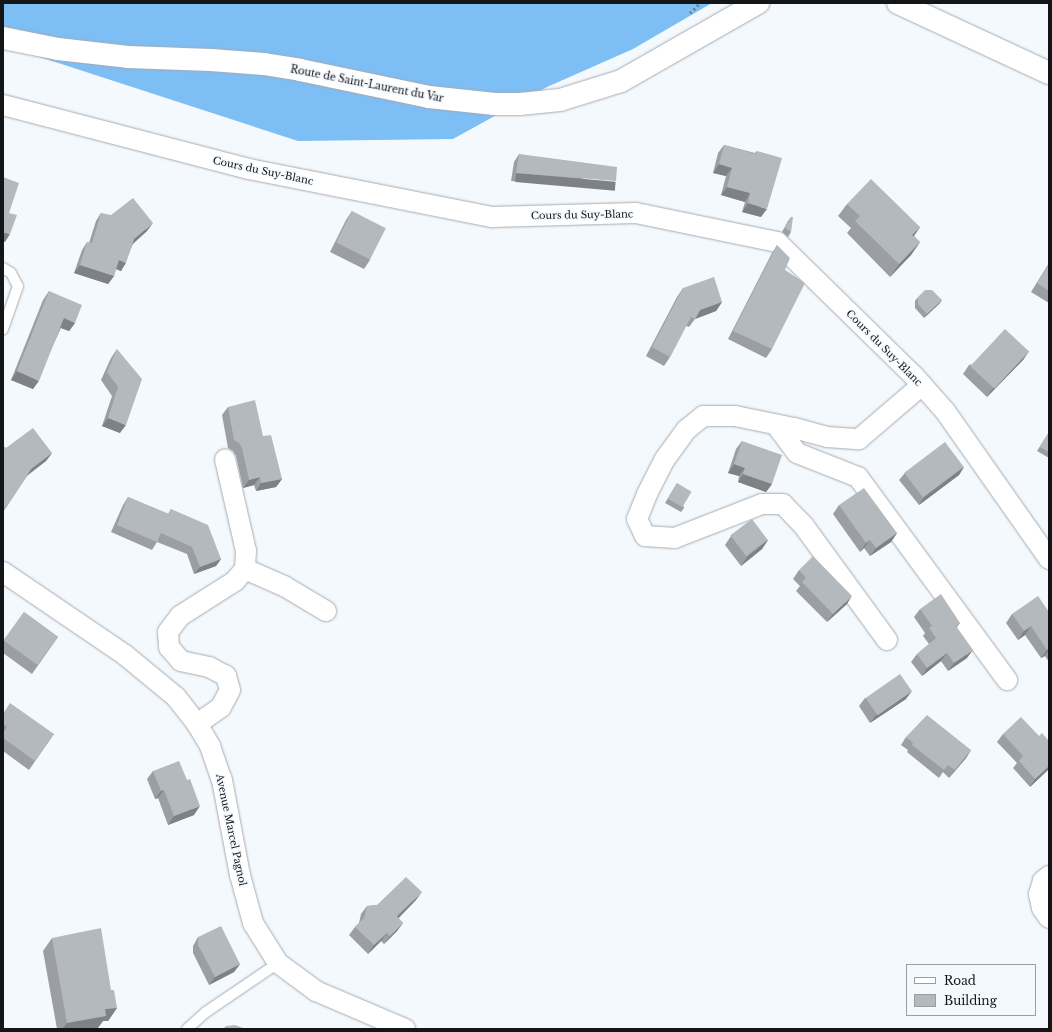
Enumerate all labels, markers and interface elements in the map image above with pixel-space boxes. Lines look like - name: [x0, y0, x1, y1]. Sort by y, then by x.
- street label: Route de Saint-Laurent du Var: [289, 63, 445, 105]
- street label: Cours du Suy-Blanc: [212, 154, 314, 188]
- street label: Cours du Suy-Blanc: [531, 208, 633, 222]
- street label: Cours du Suy-Blanc: [844, 308, 924, 388]
- street label: Avenue Marcel Pagnol: [213, 773, 249, 887]
- legend: [906, 964, 1036, 1016]
- text: Road: [944, 973, 976, 988]
- text: Building: [944, 993, 997, 1008]

